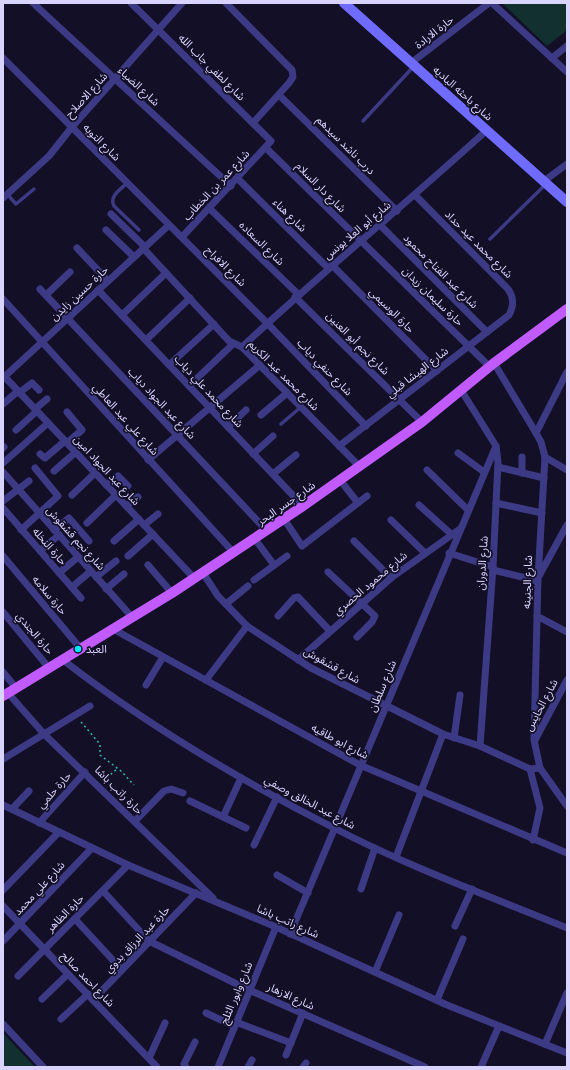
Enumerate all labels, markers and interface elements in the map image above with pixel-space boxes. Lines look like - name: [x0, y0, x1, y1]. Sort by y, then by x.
- street label: حارة الارادة: [412, 13, 457, 52]
- street label: شارع لطفي جاب الله: [174, 31, 248, 105]
- street label: شارع باحثه الباديه: [430, 63, 495, 124]
- street label: شارع الضياء: [115, 64, 162, 110]
- street label: شارع الاصلاح: [63, 70, 111, 121]
- street label: درب ناشد سيدهم: [312, 113, 378, 179]
- street label: شارع التوبه: [80, 121, 123, 165]
- street label: شارع عمر بن الخطاب: [180, 147, 253, 224]
- street label: شارع دار السلام: [292, 160, 349, 216]
- street label: شارع هناء: [269, 196, 309, 236]
- street label: شارع أبو العلا يونس: [321, 198, 395, 263]
- street label: شارع محمد عيد حداد: [441, 208, 516, 282]
- street label: شارع السعاده: [236, 219, 287, 269]
- street label: شارع عبد الفتاح محمود: [400, 231, 481, 312]
- street label: شارع الافراح: [202, 243, 249, 290]
- street label: حارة حسين زايدن: [48, 263, 111, 324]
- street label: حارة سليمان زيدان: [400, 264, 466, 329]
- street label: حارة الوسيمي: [365, 285, 417, 338]
- street label: شارع نجم أبو العنين: [322, 309, 392, 379]
- street label: شارع حنفي دياب: [293, 336, 355, 400]
- street label: شارع محمد عبد الكريم: [244, 337, 322, 415]
- street label: شارع الهيشا قبلي: [384, 344, 453, 403]
- street label: شارع محمد علي دياب: [170, 352, 246, 432]
- street label: شارع عبد الجواد دياب: [124, 365, 198, 443]
- street label: شارع علي عبد العاطي: [88, 381, 161, 460]
- street label: شارع عبد الجواد امين: [70, 433, 143, 509]
- street label: شارع جسر البحر: [254, 478, 319, 530]
- street label: شارع نجم قشقوش: [42, 504, 108, 575]
- street label: حارة النخله: [30, 525, 70, 568]
- street label: شارع الدوران: [474, 535, 492, 591]
- street label: شارع محمود الحصري: [331, 549, 412, 620]
- street label: شارع الجنينه: [520, 555, 536, 609]
- street label: حارة سلامه: [30, 573, 70, 618]
- street label: حارة الجندي: [11, 610, 56, 659]
- place label: العبد: [86, 643, 107, 656]
- marker: العبد: [73, 644, 83, 654]
- street label: شارع قشقوش: [301, 645, 363, 687]
- street label: شارع سلطان: [366, 658, 400, 714]
- street label: شارع الحايس: [522, 677, 562, 734]
- street label: شارع ابو طاقيه: [309, 721, 371, 763]
- street label: حارة راتب باشا: [92, 763, 146, 818]
- street label: حارة حلمي: [35, 769, 76, 813]
- street label: شارع عبد الخالق وصفي: [261, 773, 358, 834]
- street label: شارع علي محمد: [11, 858, 70, 920]
- street label: حارة الظاهر: [43, 892, 87, 936]
- street label: شارع راتب باشا: [254, 902, 321, 942]
- street label: حارة عبد الرزاق بدوي: [102, 903, 175, 977]
- street label: شارع احمد صالح: [57, 949, 117, 1011]
- street label: شارع وابور الثلج: [217, 960, 257, 1027]
- street label: شارع الازهار: [264, 980, 317, 1014]

